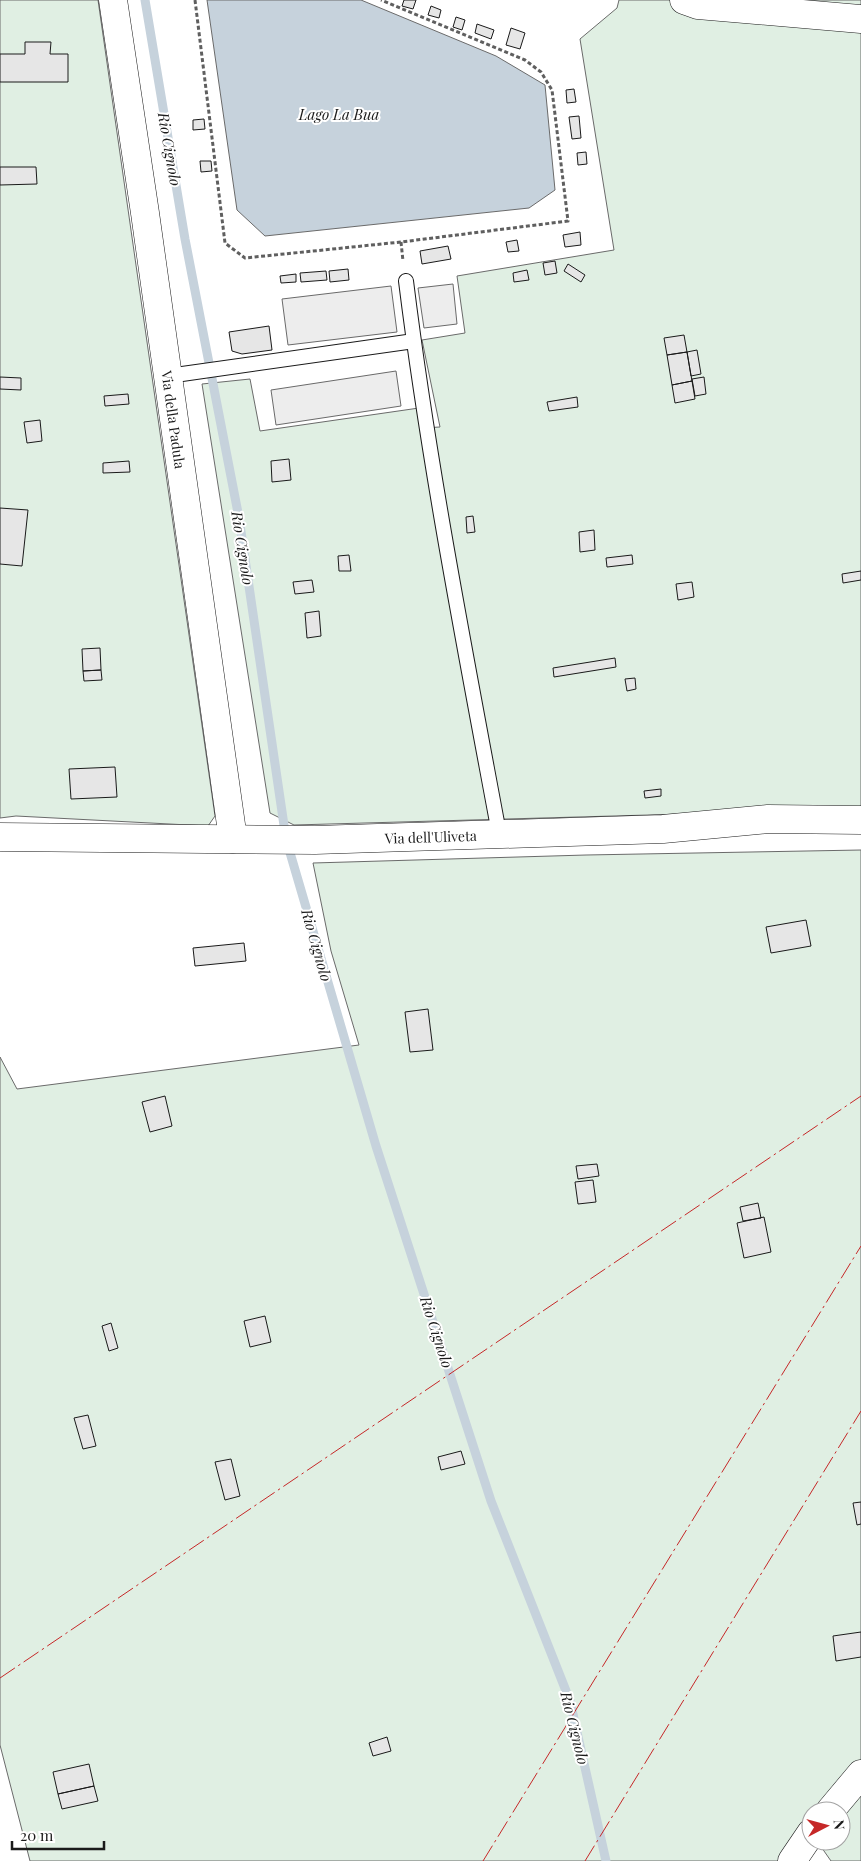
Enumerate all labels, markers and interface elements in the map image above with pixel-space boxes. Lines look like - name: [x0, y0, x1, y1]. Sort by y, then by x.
- water label: Lago La Bua: [298, 104, 380, 124]
- water label: Rio Cignolo: [154, 110, 186, 187]
- street label: Via della Padula: [158, 368, 190, 470]
- water label: Rio Cignolo: [227, 509, 259, 586]
- street label: Via dell'Uliveta: [384, 825, 477, 847]
- water label: Rio Cignolo: [297, 906, 337, 984]
- water label: Rio Cignolo: [416, 1293, 458, 1370]
- water label: Rio Cignolo: [556, 1689, 594, 1767]
- north arrow: [801, 1801, 851, 1851]
- scale bar: [12, 1818, 105, 1850]
- text: N: [829, 1819, 849, 1831]
- text: 20 m: [20, 1825, 54, 1845]

